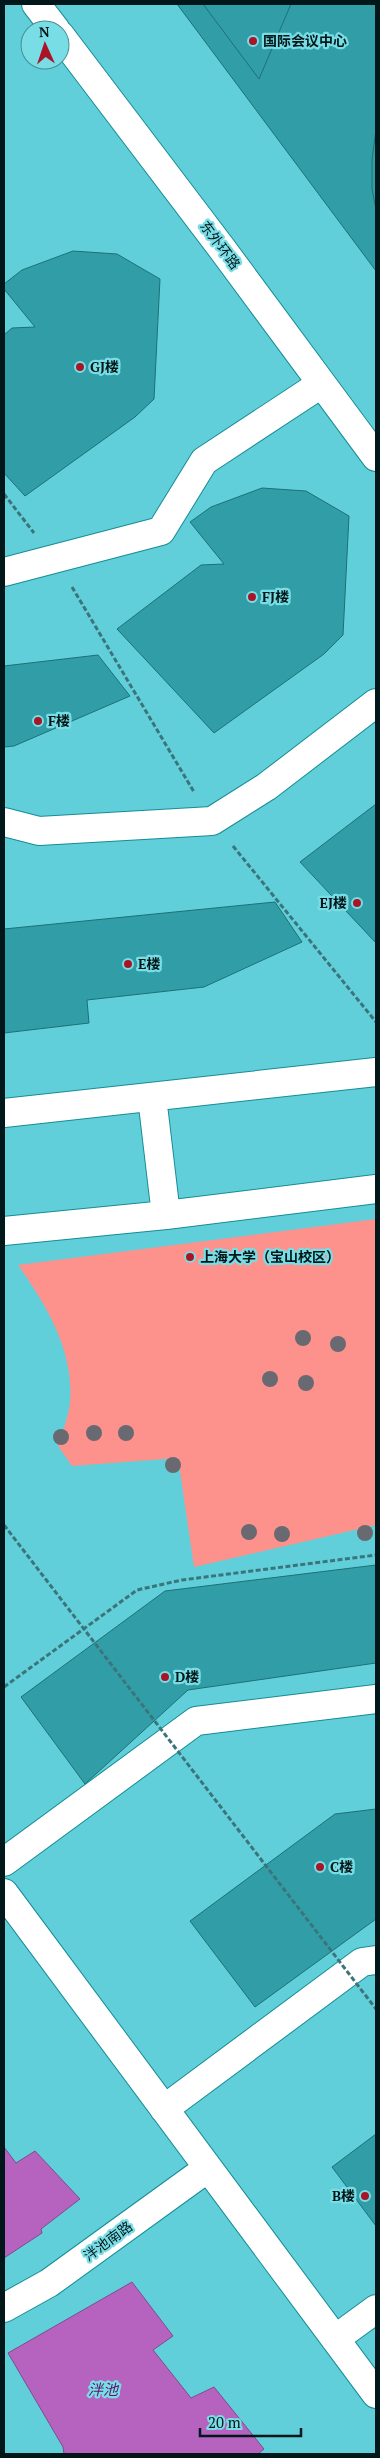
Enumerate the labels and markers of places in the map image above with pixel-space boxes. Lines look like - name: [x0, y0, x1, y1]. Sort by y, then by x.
- place label: 国际会议中心: [263, 31, 347, 50]
- marker: 国际会议中心: [247, 35, 259, 47]
- place label: GJ楼: [90, 357, 119, 376]
- marker: GJ楼: [74, 361, 86, 373]
- place label: FJ楼: [262, 587, 289, 606]
- marker: FJ楼: [246, 591, 258, 603]
- place label: F楼: [48, 711, 70, 730]
- marker: F楼: [32, 715, 44, 727]
- place label: EJ楼: [319, 893, 347, 912]
- marker: EJ楼: [351, 897, 363, 909]
- place label: E楼: [138, 954, 160, 973]
- marker: E楼: [122, 958, 134, 970]
- place label: 上海大学（宝山校区）: [200, 1247, 340, 1266]
- marker: 上海大学（宝山校区）: [184, 1251, 196, 1263]
- place label: D楼: [175, 1667, 199, 1686]
- marker: D楼: [159, 1671, 171, 1683]
- place label: C楼: [330, 1857, 353, 1876]
- marker: C楼: [314, 1861, 326, 1873]
- place label: B楼: [332, 2186, 355, 2205]
- marker: B楼: [359, 2190, 371, 2202]

